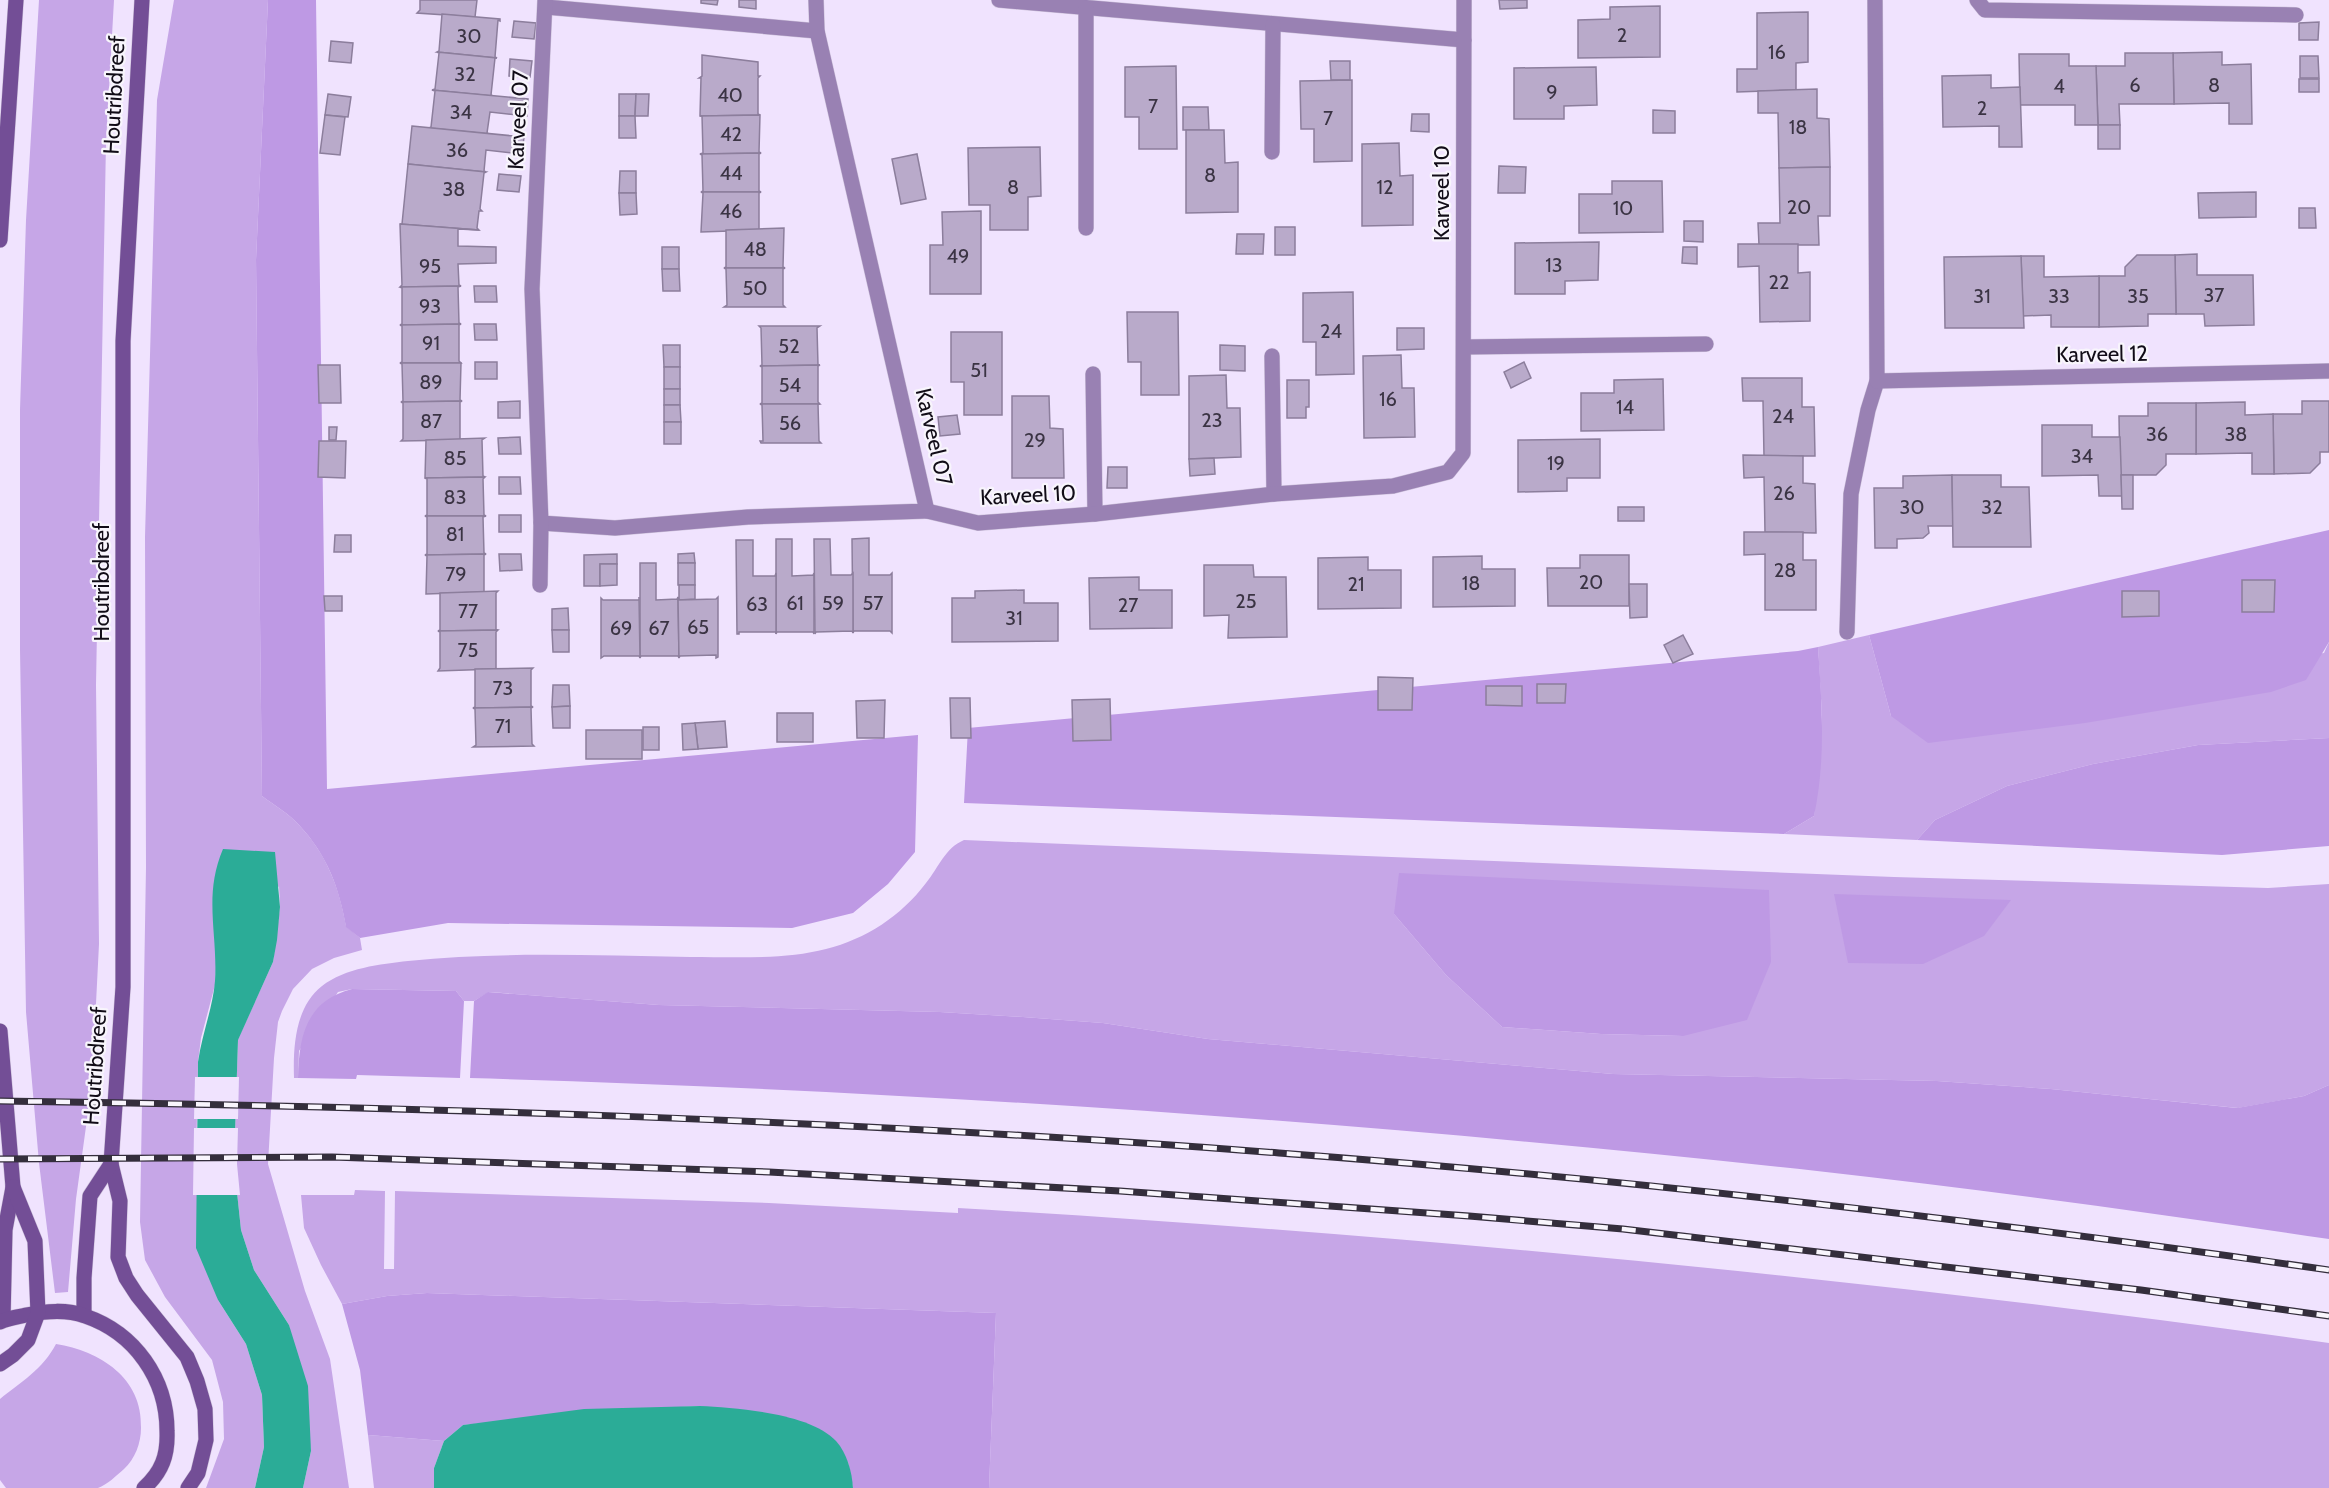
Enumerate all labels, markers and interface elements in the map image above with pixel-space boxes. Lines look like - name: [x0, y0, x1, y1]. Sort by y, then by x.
- house number: 2: [1617, 23, 1627, 47]
- house number: 30: [457, 24, 481, 48]
- street label: Houtribdreef: [97, 35, 131, 155]
- house number: 16: [1768, 40, 1786, 64]
- house number: 32: [454, 62, 476, 86]
- street label: Karveel 07: [502, 70, 534, 170]
- house number: 6: [2129, 73, 2141, 97]
- house number: 8: [2208, 73, 2220, 97]
- house number: 4: [2053, 74, 2065, 98]
- house number: 9: [1546, 80, 1558, 104]
- house number: 40: [717, 83, 743, 107]
- house number: 7: [1148, 94, 1158, 118]
- house number: 2: [1977, 96, 1987, 120]
- house number: 34: [450, 100, 473, 124]
- house number: 7: [1323, 106, 1333, 130]
- house number: 18: [1789, 115, 1807, 139]
- house number: 42: [720, 122, 742, 146]
- house number: 36: [446, 138, 468, 162]
- street label: Karveel 10: [1428, 145, 1455, 241]
- house number: 44: [719, 161, 743, 185]
- house number: 8: [1204, 163, 1216, 187]
- house number: 8: [1007, 175, 1019, 199]
- house number: 12: [1377, 175, 1394, 199]
- house number: 38: [443, 177, 465, 201]
- house number: 20: [1787, 195, 1811, 219]
- house number: 10: [1613, 196, 1633, 220]
- house number: 46: [720, 199, 742, 223]
- house number: 48: [743, 237, 767, 261]
- house number: 49: [947, 244, 969, 268]
- house number: 13: [1545, 253, 1563, 277]
- house number: 95: [419, 254, 441, 278]
- house number: 22: [1769, 270, 1789, 294]
- house number: 50: [743, 276, 767, 300]
- house number: 37: [2204, 283, 2224, 307]
- house number: 31: [1973, 284, 1991, 308]
- house number: 33: [2048, 284, 2070, 308]
- house number: 35: [2127, 284, 2149, 308]
- house number: 93: [419, 294, 441, 318]
- house number: 24: [1320, 319, 1342, 343]
- house number: 91: [422, 331, 440, 355]
- house number: 52: [778, 334, 800, 358]
- street label: Karveel 12: [2056, 340, 2148, 368]
- house number: 51: [970, 358, 988, 382]
- house number: 89: [419, 370, 443, 394]
- house number: 54: [779, 373, 802, 397]
- street label: Karveel 07: [910, 386, 958, 488]
- house number: 16: [1379, 387, 1397, 411]
- house number: 14: [1616, 395, 1634, 419]
- house number: 24: [1772, 404, 1794, 428]
- house number: 23: [1201, 408, 1223, 432]
- house number: 87: [420, 409, 442, 433]
- house number: 56: [779, 411, 801, 435]
- house number: 36: [2146, 422, 2168, 446]
- house number: 38: [2225, 422, 2247, 446]
- house number: 29: [1024, 428, 1046, 452]
- house number: 34: [2071, 444, 2094, 468]
- house number: 85: [444, 446, 466, 470]
- house number: 19: [1547, 451, 1565, 475]
- street label: Karveel 10: [979, 479, 1077, 511]
- house number: 26: [1773, 481, 1795, 505]
- house number: 83: [444, 485, 466, 509]
- house number: 30: [1900, 495, 1924, 519]
- house number: 32: [1981, 495, 2003, 519]
- house number: 81: [446, 522, 464, 546]
- street label: Houtribdreef: [88, 523, 115, 641]
- house number: 28: [1774, 558, 1796, 582]
- house number: 79: [445, 562, 467, 586]
- house number: 20: [1579, 570, 1603, 594]
- house number: 18: [1462, 571, 1480, 595]
- house number: 21: [1348, 572, 1365, 596]
- house number: 25: [1235, 589, 1257, 613]
- house number: 61: [786, 591, 804, 615]
- house number: 59: [822, 591, 844, 615]
- house number: 57: [863, 591, 883, 615]
- house number: 63: [746, 592, 768, 616]
- house number: 27: [1118, 593, 1138, 617]
- house number: 77: [458, 599, 478, 623]
- house number: 31: [1005, 606, 1023, 630]
- house number: 65: [687, 615, 709, 639]
- house number: 69: [610, 616, 632, 640]
- house number: 67: [648, 616, 670, 640]
- house number: 75: [458, 638, 478, 662]
- house number: 73: [493, 676, 513, 700]
- house number: 71: [495, 714, 511, 738]
- street label: Houtribdreef: [77, 1006, 113, 1126]

